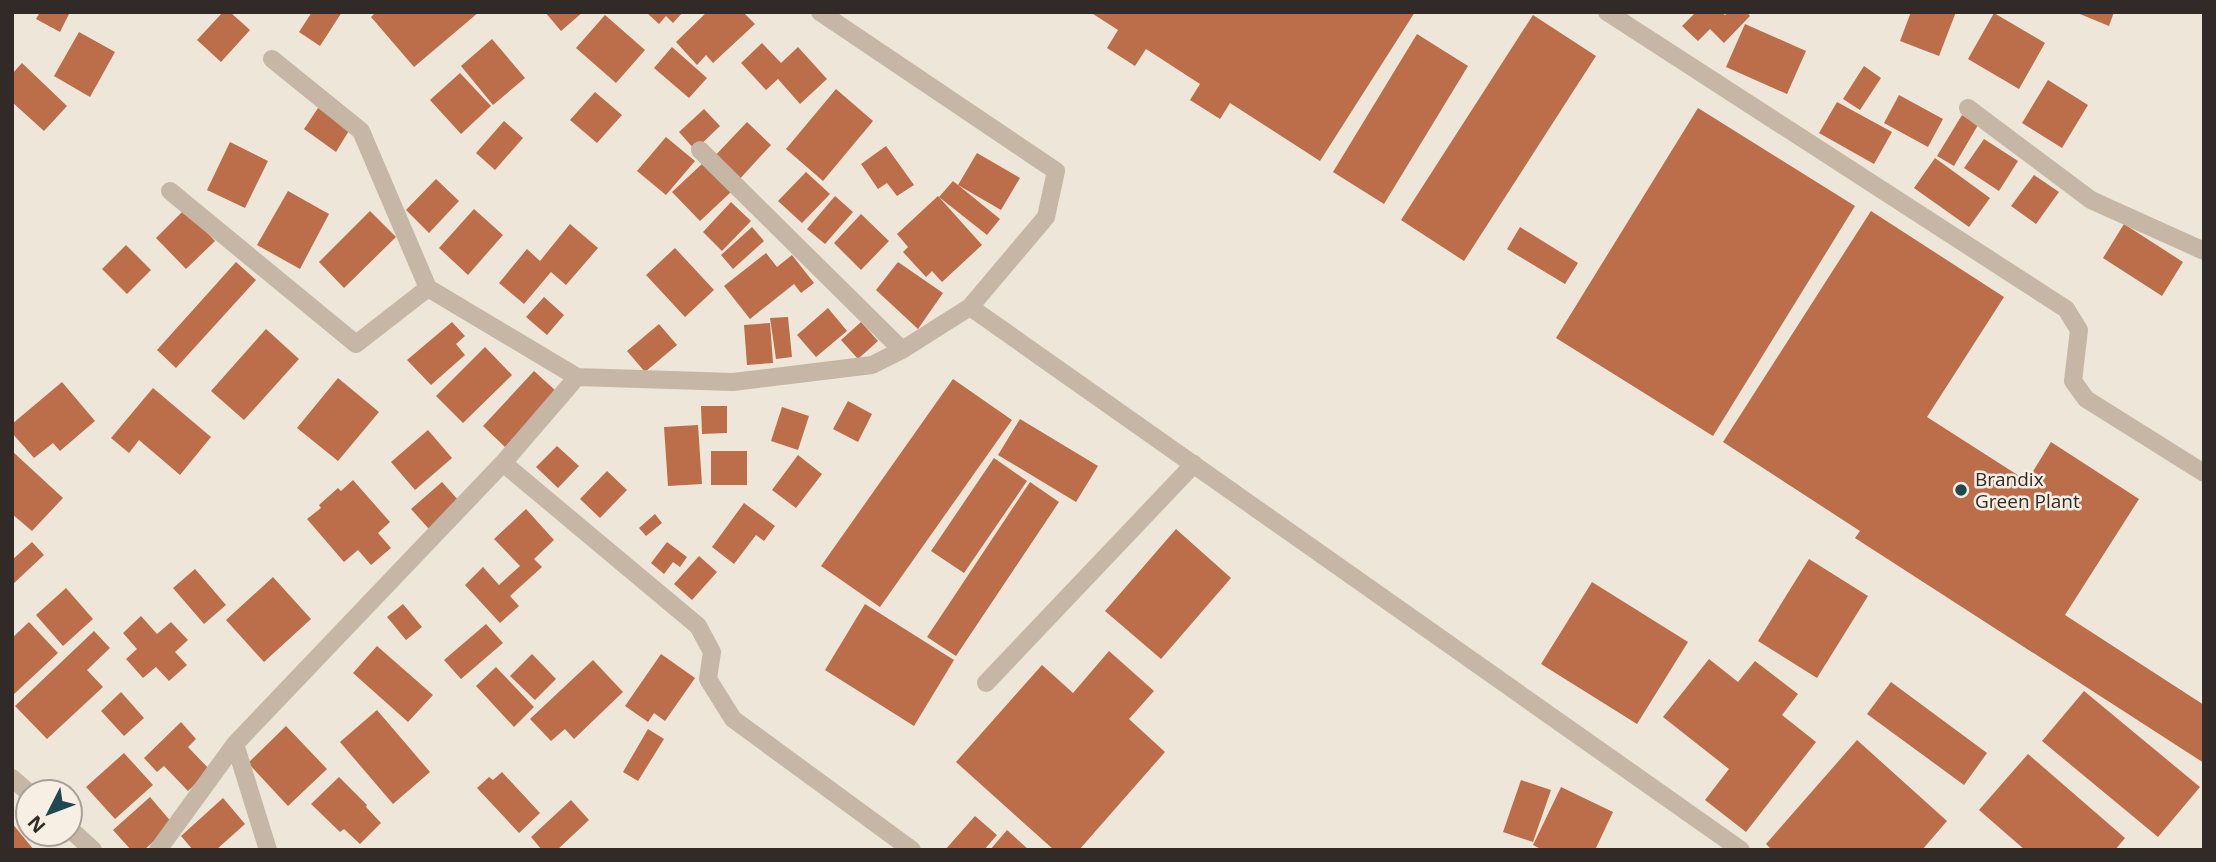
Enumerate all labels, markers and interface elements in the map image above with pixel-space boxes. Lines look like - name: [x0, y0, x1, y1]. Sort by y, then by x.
- place label: Brandix Green Plant: [1975, 466, 2080, 514]
- marker: Brandix Green Plant: [1953, 482, 1969, 498]
- north arrow: [14, 778, 84, 848]
- text: N: [22, 810, 51, 839]

